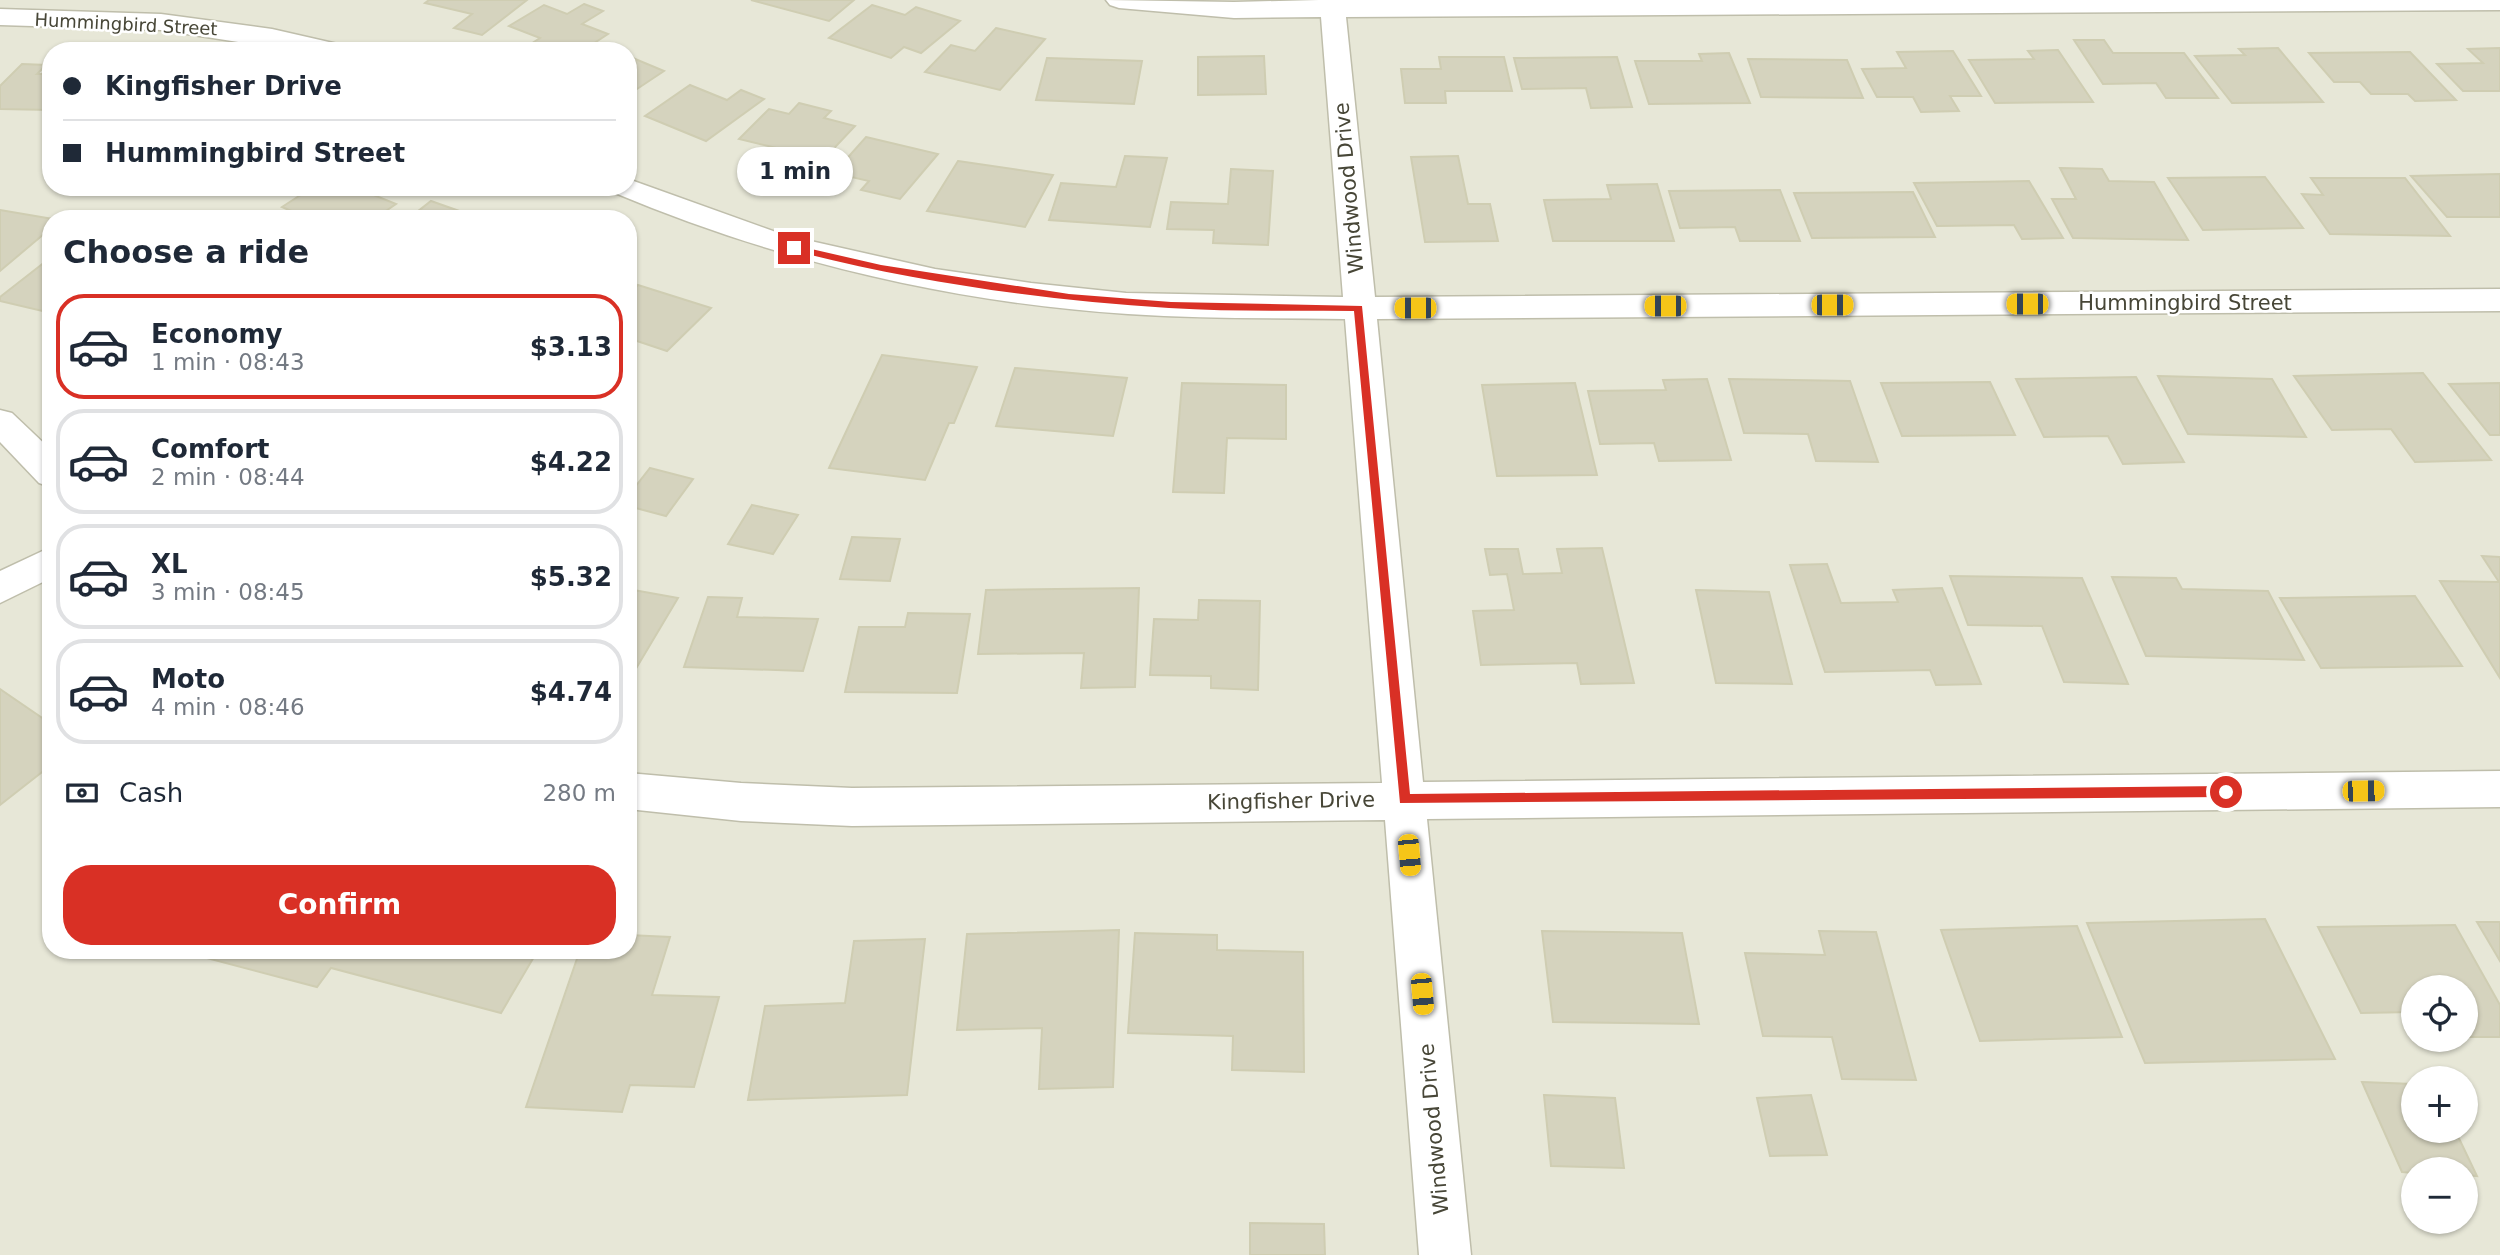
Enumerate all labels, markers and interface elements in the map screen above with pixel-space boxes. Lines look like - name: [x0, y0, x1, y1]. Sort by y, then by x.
- street label: Hummingbird Street: [34, 9, 218, 39]
- text: Kingfisher Drive: [105, 71, 342, 101]
- street label: Windwood Drive: [1330, 101, 1368, 275]
- text: Hummingbird Street: [105, 138, 405, 168]
- callout: 1 min: [736, 146, 852, 196]
- text: 1 min: [759, 158, 831, 184]
- route end: [778, 232, 810, 264]
- text: Choose a ride: [63, 233, 309, 271]
- street label: Hummingbird Street: [2078, 291, 2292, 315]
- car: [2007, 294, 2049, 315]
- car: [1812, 295, 1854, 316]
- car: [1645, 296, 1687, 317]
- car: [1395, 298, 1437, 319]
- icon: car: [67, 315, 130, 378]
- text: Economy: [151, 319, 282, 349]
- text: $3.13: [530, 332, 612, 362]
- text: 1 min · 08:43: [151, 349, 305, 375]
- icon: car: [67, 430, 130, 493]
- text: Comfort: [151, 434, 269, 464]
- text: $4.22: [530, 447, 612, 477]
- text: 2 min · 08:44: [151, 464, 305, 490]
- icon: car: [67, 545, 130, 608]
- text: XL: [151, 549, 188, 579]
- text: $5.32: [530, 562, 612, 592]
- text: 3 min · 08:45: [151, 579, 305, 605]
- icon: car: [67, 660, 130, 723]
- text: Moto: [151, 664, 225, 694]
- text: $4.74: [530, 677, 612, 707]
- text: 4 min · 08:46: [151, 694, 305, 720]
- icon: cash: [63, 774, 101, 812]
- route start: [2210, 776, 2242, 808]
- text: Cash: [119, 778, 183, 808]
- text: 280 m: [542, 780, 616, 806]
- car: [2342, 780, 2385, 802]
- street label: Kingfisher Drive: [1207, 788, 1375, 814]
- car: [1397, 833, 1422, 877]
- button: Confirm: [63, 865, 616, 945]
- car: [1410, 972, 1435, 1016]
- map controls: [2401, 975, 2478, 1234]
- button: locate: [2401, 975, 2478, 1052]
- street label: Windwood Drive: [1415, 1042, 1453, 1216]
- button: +: [2401, 1066, 2478, 1143]
- button: −: [2401, 1157, 2478, 1234]

